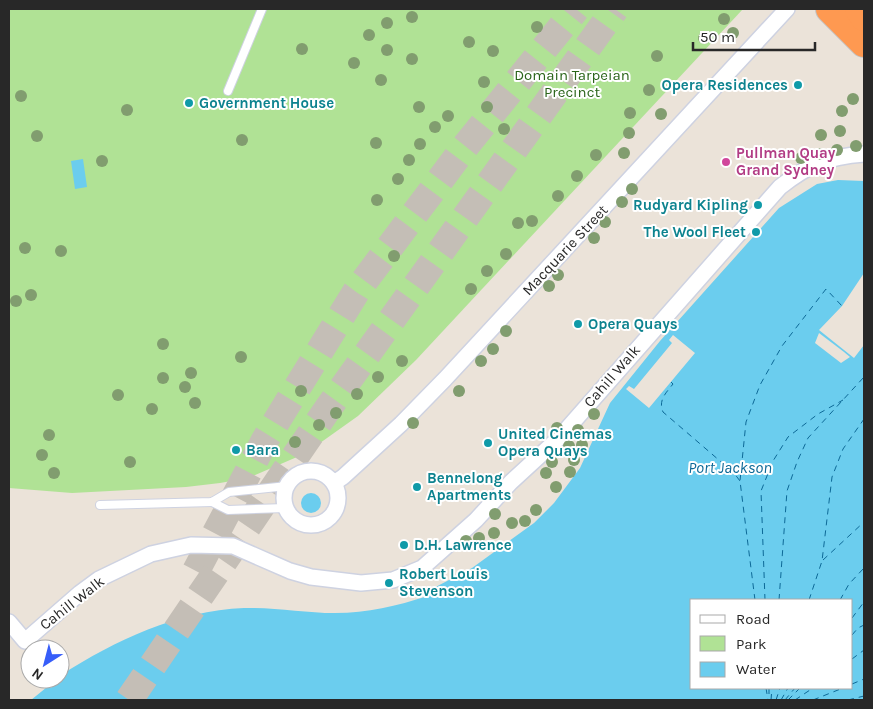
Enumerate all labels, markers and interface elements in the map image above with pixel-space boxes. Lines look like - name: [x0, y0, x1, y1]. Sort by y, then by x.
- scale bar: [693, 20, 816, 52]
- text: 50 m: [700, 28, 735, 46]
- park label: Domain Tarpeian Precinct: [514, 66, 630, 101]
- place label: Opera Residences: [661, 76, 788, 94]
- marker: Opera Residences: [792, 79, 804, 91]
- place label: Government House: [199, 94, 334, 112]
- marker: Government House: [183, 97, 195, 109]
- place label: Pullman Quay Grand Sydney: [736, 144, 836, 179]
- marker: Pullman Quay Grand Sydney: [720, 156, 732, 168]
- place label: Rudyard Kipling: [633, 196, 748, 214]
- marker: Rudyard Kipling: [752, 199, 764, 211]
- street label: Macquarie Street: [518, 201, 612, 299]
- place label: The Wool Fleet: [643, 223, 746, 241]
- marker: The Wool Fleet: [750, 226, 762, 238]
- place label: Opera Quays: [588, 315, 678, 333]
- marker: Opera Quays: [572, 318, 584, 330]
- street label: Cahill Walk: [580, 341, 644, 411]
- place label: United Cinemas Opera Quays: [498, 425, 612, 460]
- marker: United Cinemas Opera Quays: [482, 437, 494, 449]
- place label: Bara: [246, 441, 279, 459]
- marker: Bara: [230, 444, 242, 456]
- water label: Port Jackson: [688, 458, 772, 477]
- place label: Bennelong Apartments: [427, 469, 512, 504]
- marker: Bennelong Apartments: [411, 481, 423, 493]
- place label: D.H. Lawrence: [414, 536, 512, 554]
- marker: D.H. Lawrence: [398, 539, 410, 551]
- place label: Robert Louis Stevenson: [399, 565, 488, 600]
- street label: Cahill Walk: [36, 572, 108, 634]
- marker: Robert Louis Stevenson: [383, 577, 395, 589]
- legend: [690, 599, 853, 689]
- text: Road: [736, 610, 771, 628]
- text: Park: [736, 635, 766, 653]
- north arrow: [20, 639, 70, 689]
- text: Water: [736, 660, 777, 678]
- text: N: [29, 664, 47, 684]

